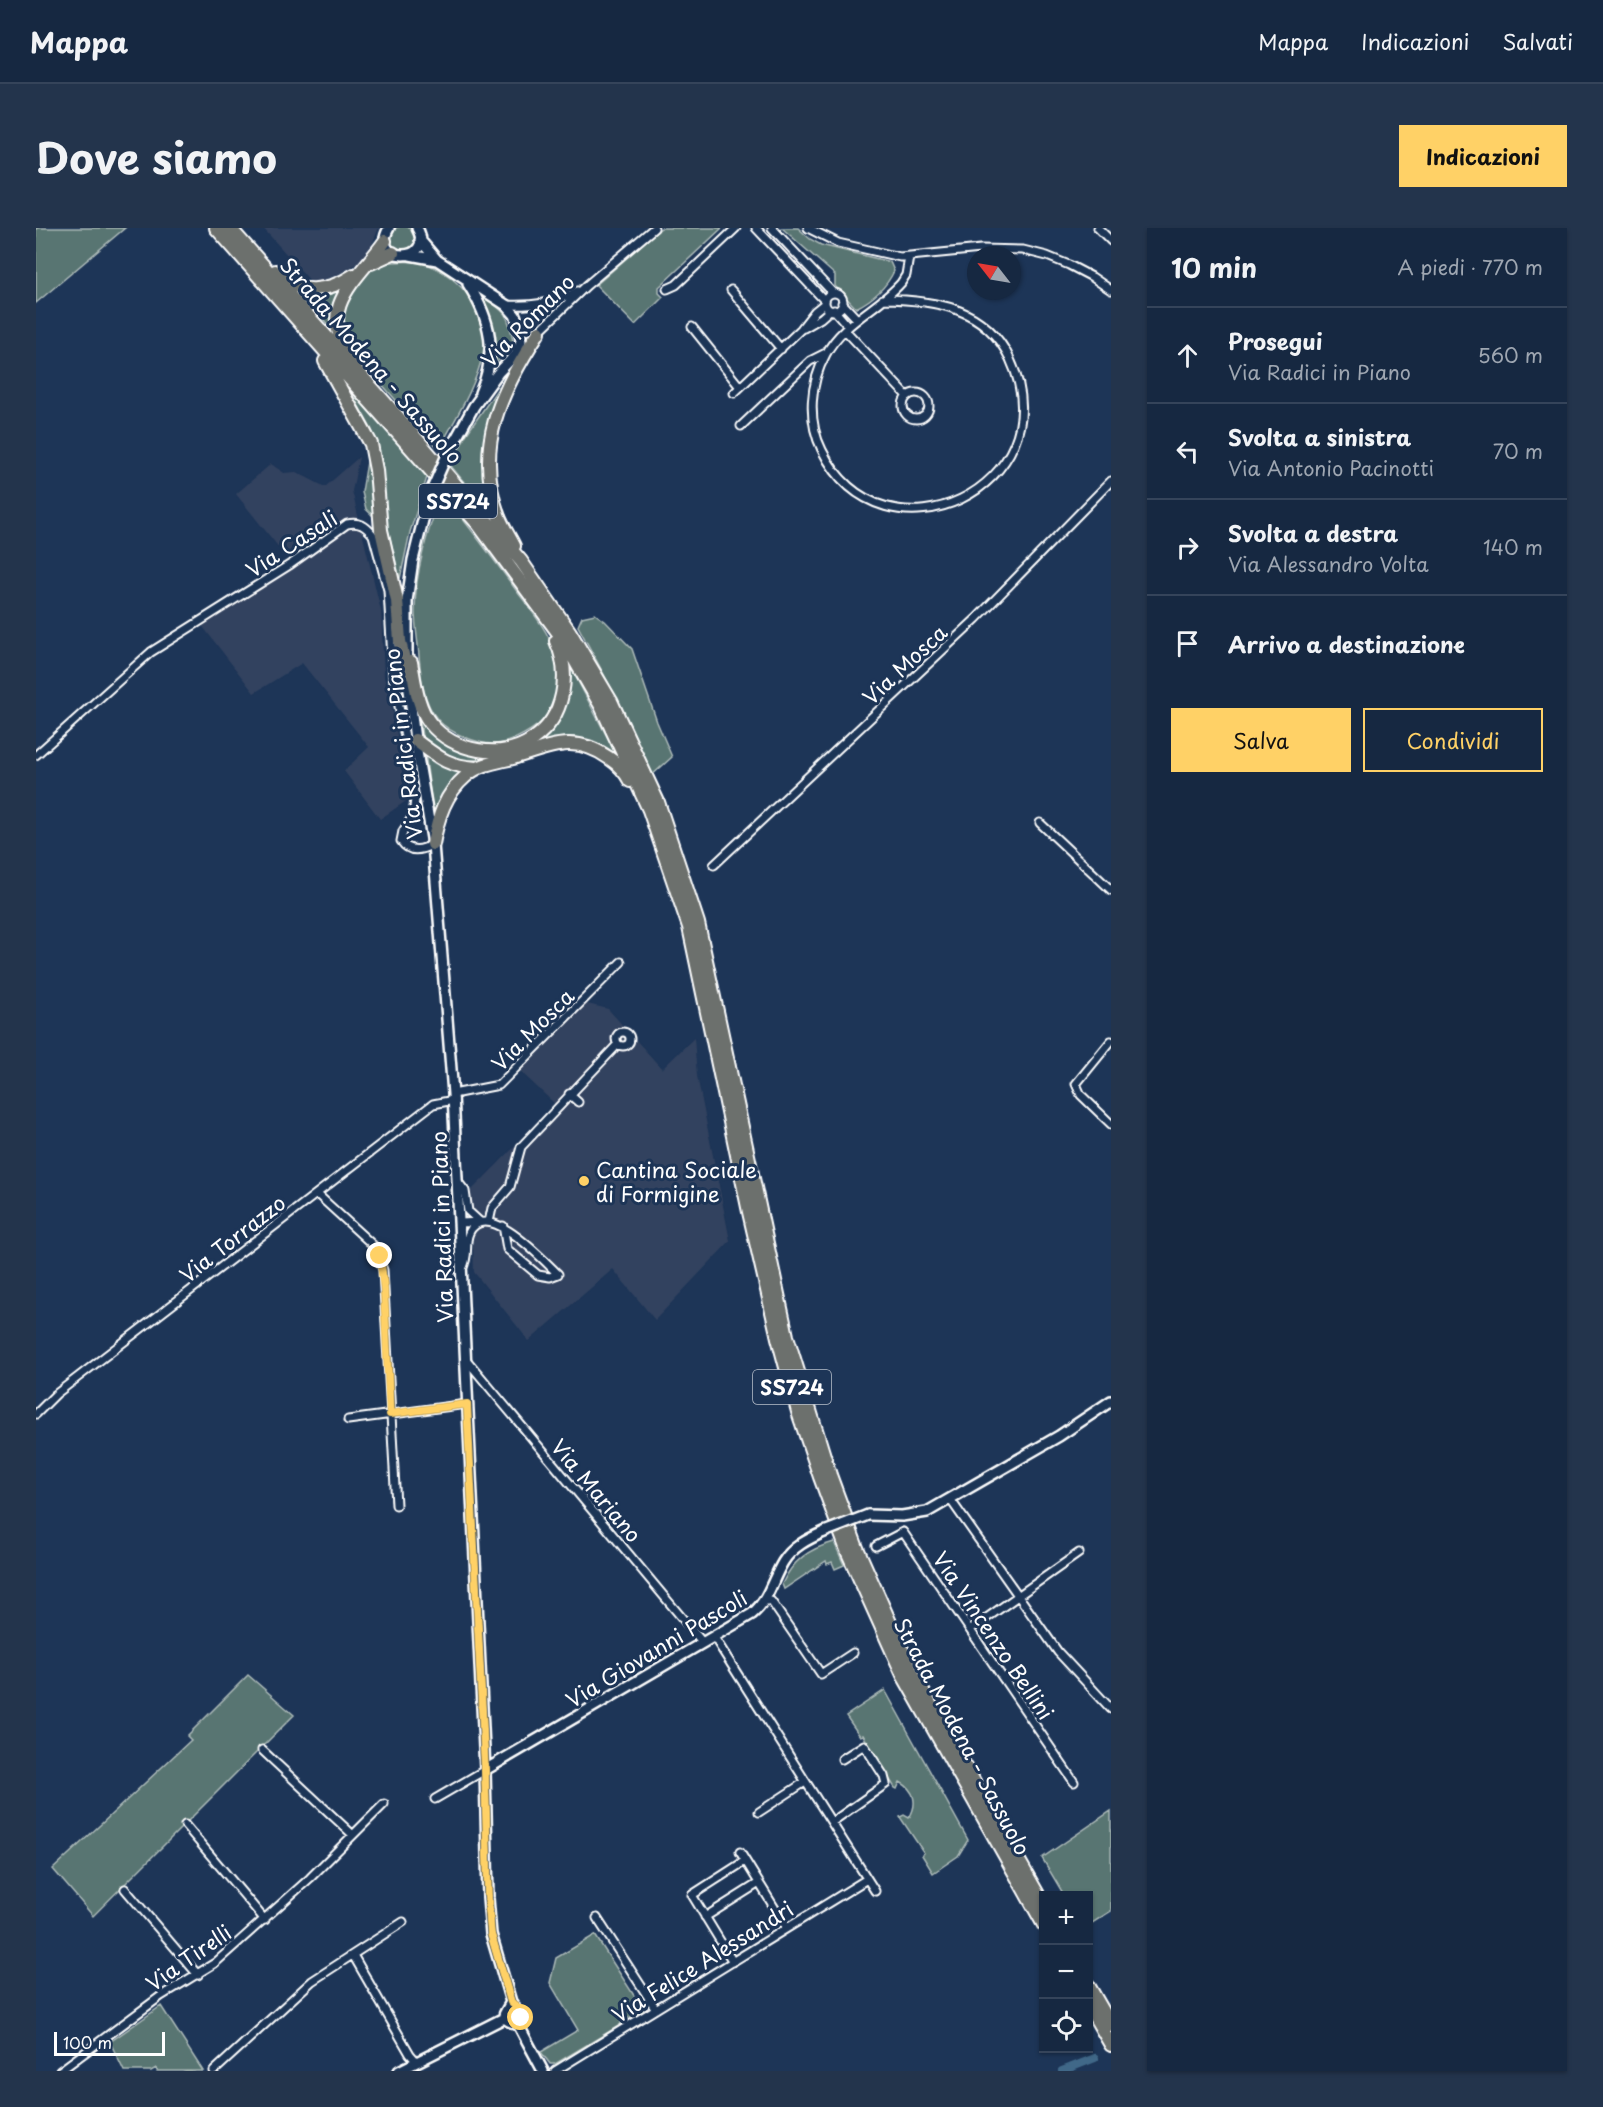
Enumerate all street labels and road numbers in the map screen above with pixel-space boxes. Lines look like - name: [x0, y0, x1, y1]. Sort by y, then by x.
- street label: Strada Modena - Sassuolo: [273, 249, 471, 471]
- street label: Via Romano: [473, 266, 581, 374]
- road number: SS724: [419, 484, 497, 518]
- street label: Via Casali: [239, 501, 343, 585]
- street label: Via Mosca: [854, 616, 954, 712]
- street label: Via Radici in Piano: [374, 647, 430, 841]
- street label: Via Mosca: [483, 980, 581, 1078]
- street label: Via Radici in Piano: [422, 1131, 460, 1323]
- street label: Via Torrazzo: [172, 1186, 292, 1290]
- road number: SS724: [753, 1370, 831, 1404]
- street label: Via Mariano: [544, 1431, 650, 1549]
- street label: Via Vincenzo Bellini: [926, 1544, 1062, 1726]
- street label: Via Giovanni Pascoli: [559, 1581, 753, 1715]
- street label: Strada Modena - Sassuolo: [887, 1611, 1039, 1861]
- street label: Via Felice Alessandri: [605, 1892, 799, 2030]
- street label: Via Tirelli: [139, 1916, 237, 1998]

